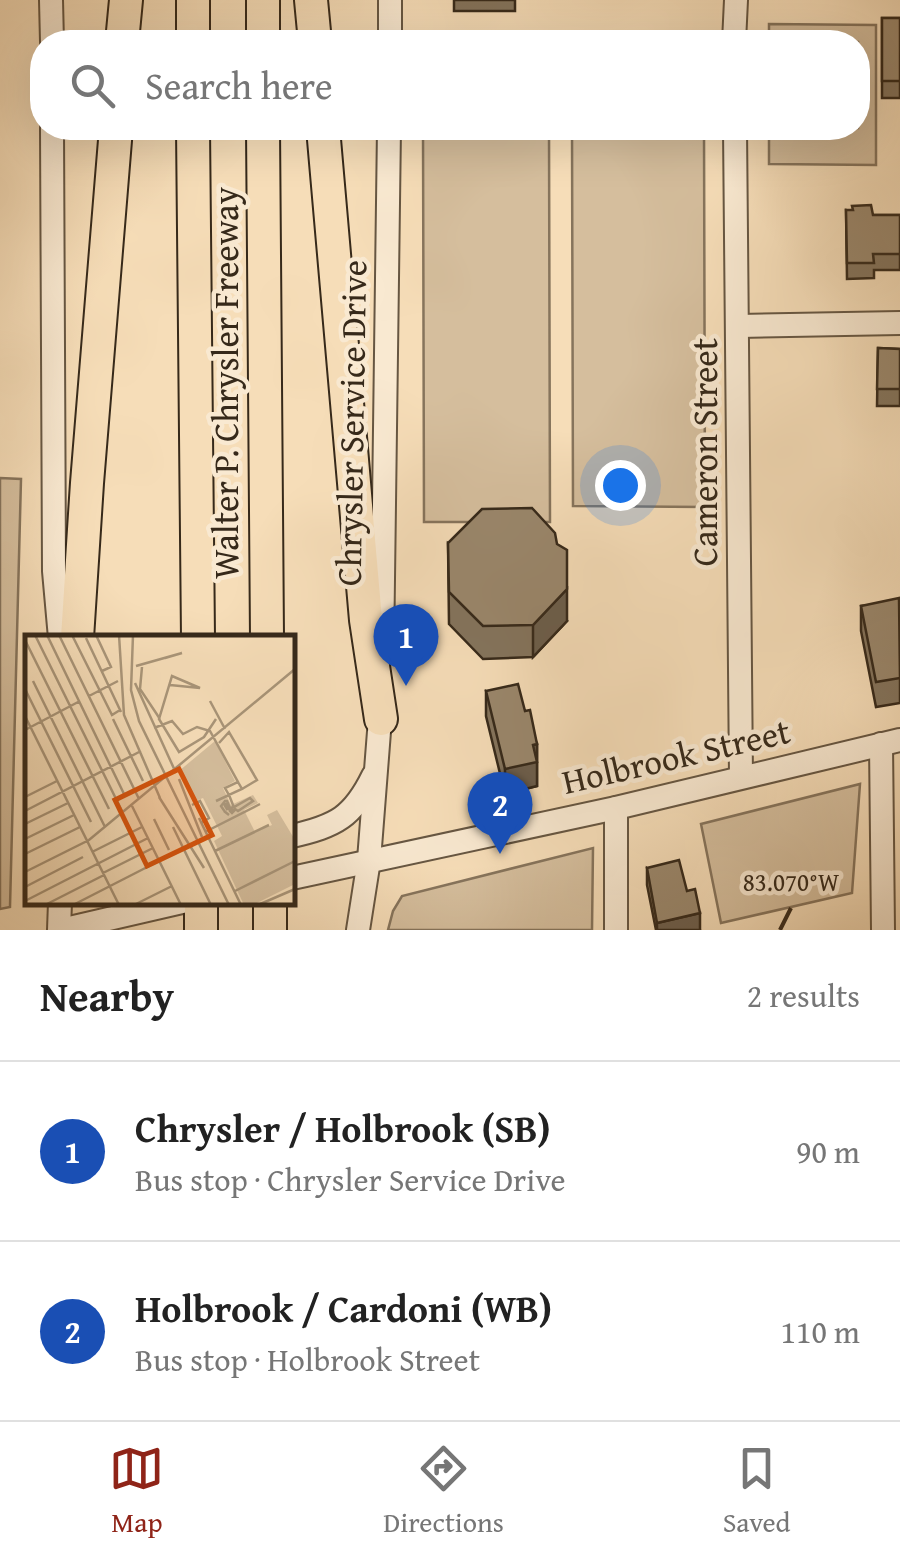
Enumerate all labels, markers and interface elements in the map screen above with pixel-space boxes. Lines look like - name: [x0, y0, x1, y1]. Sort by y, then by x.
- search box: [30, 30, 870, 140]
- text: Search here: [145, 57, 333, 113]
- icon: search: [65, 58, 120, 113]
- street label: Walter P. Chrysler Freeway: [200, 186, 251, 579]
- street label: Chrysler Service Drive: [323, 259, 379, 587]
- street label: Cameron Street: [679, 338, 730, 566]
- your location: [595, 460, 646, 511]
- pin: 1: [374, 604, 438, 686]
- inset map: [25, 635, 295, 905]
- street label: Holbrook Street: [557, 705, 795, 807]
- pin: 2: [468, 772, 532, 854]
- text: 83.070°W: [743, 864, 839, 900]
- text: Nearby: [40, 965, 174, 1026]
- text: 2 results: [747, 972, 860, 1019]
- text: Chrysler / Holbrook (SB): [135, 1100, 550, 1156]
- text: 1: [64, 1128, 81, 1175]
- text: 90 m: [796, 1128, 860, 1175]
- text: Bus stop · Chrysler Service Drive: [135, 1156, 565, 1203]
- text: Holbrook / Cardoni (WB): [135, 1280, 552, 1336]
- text: 2: [64, 1308, 81, 1355]
- text: 110 m: [781, 1308, 860, 1355]
- text: Bus stop · Holbrook Street: [135, 1336, 480, 1383]
- tab: Map: [109, 1441, 164, 1542]
- tab: Directions: [383, 1441, 504, 1542]
- tab: Saved: [723, 1441, 791, 1542]

